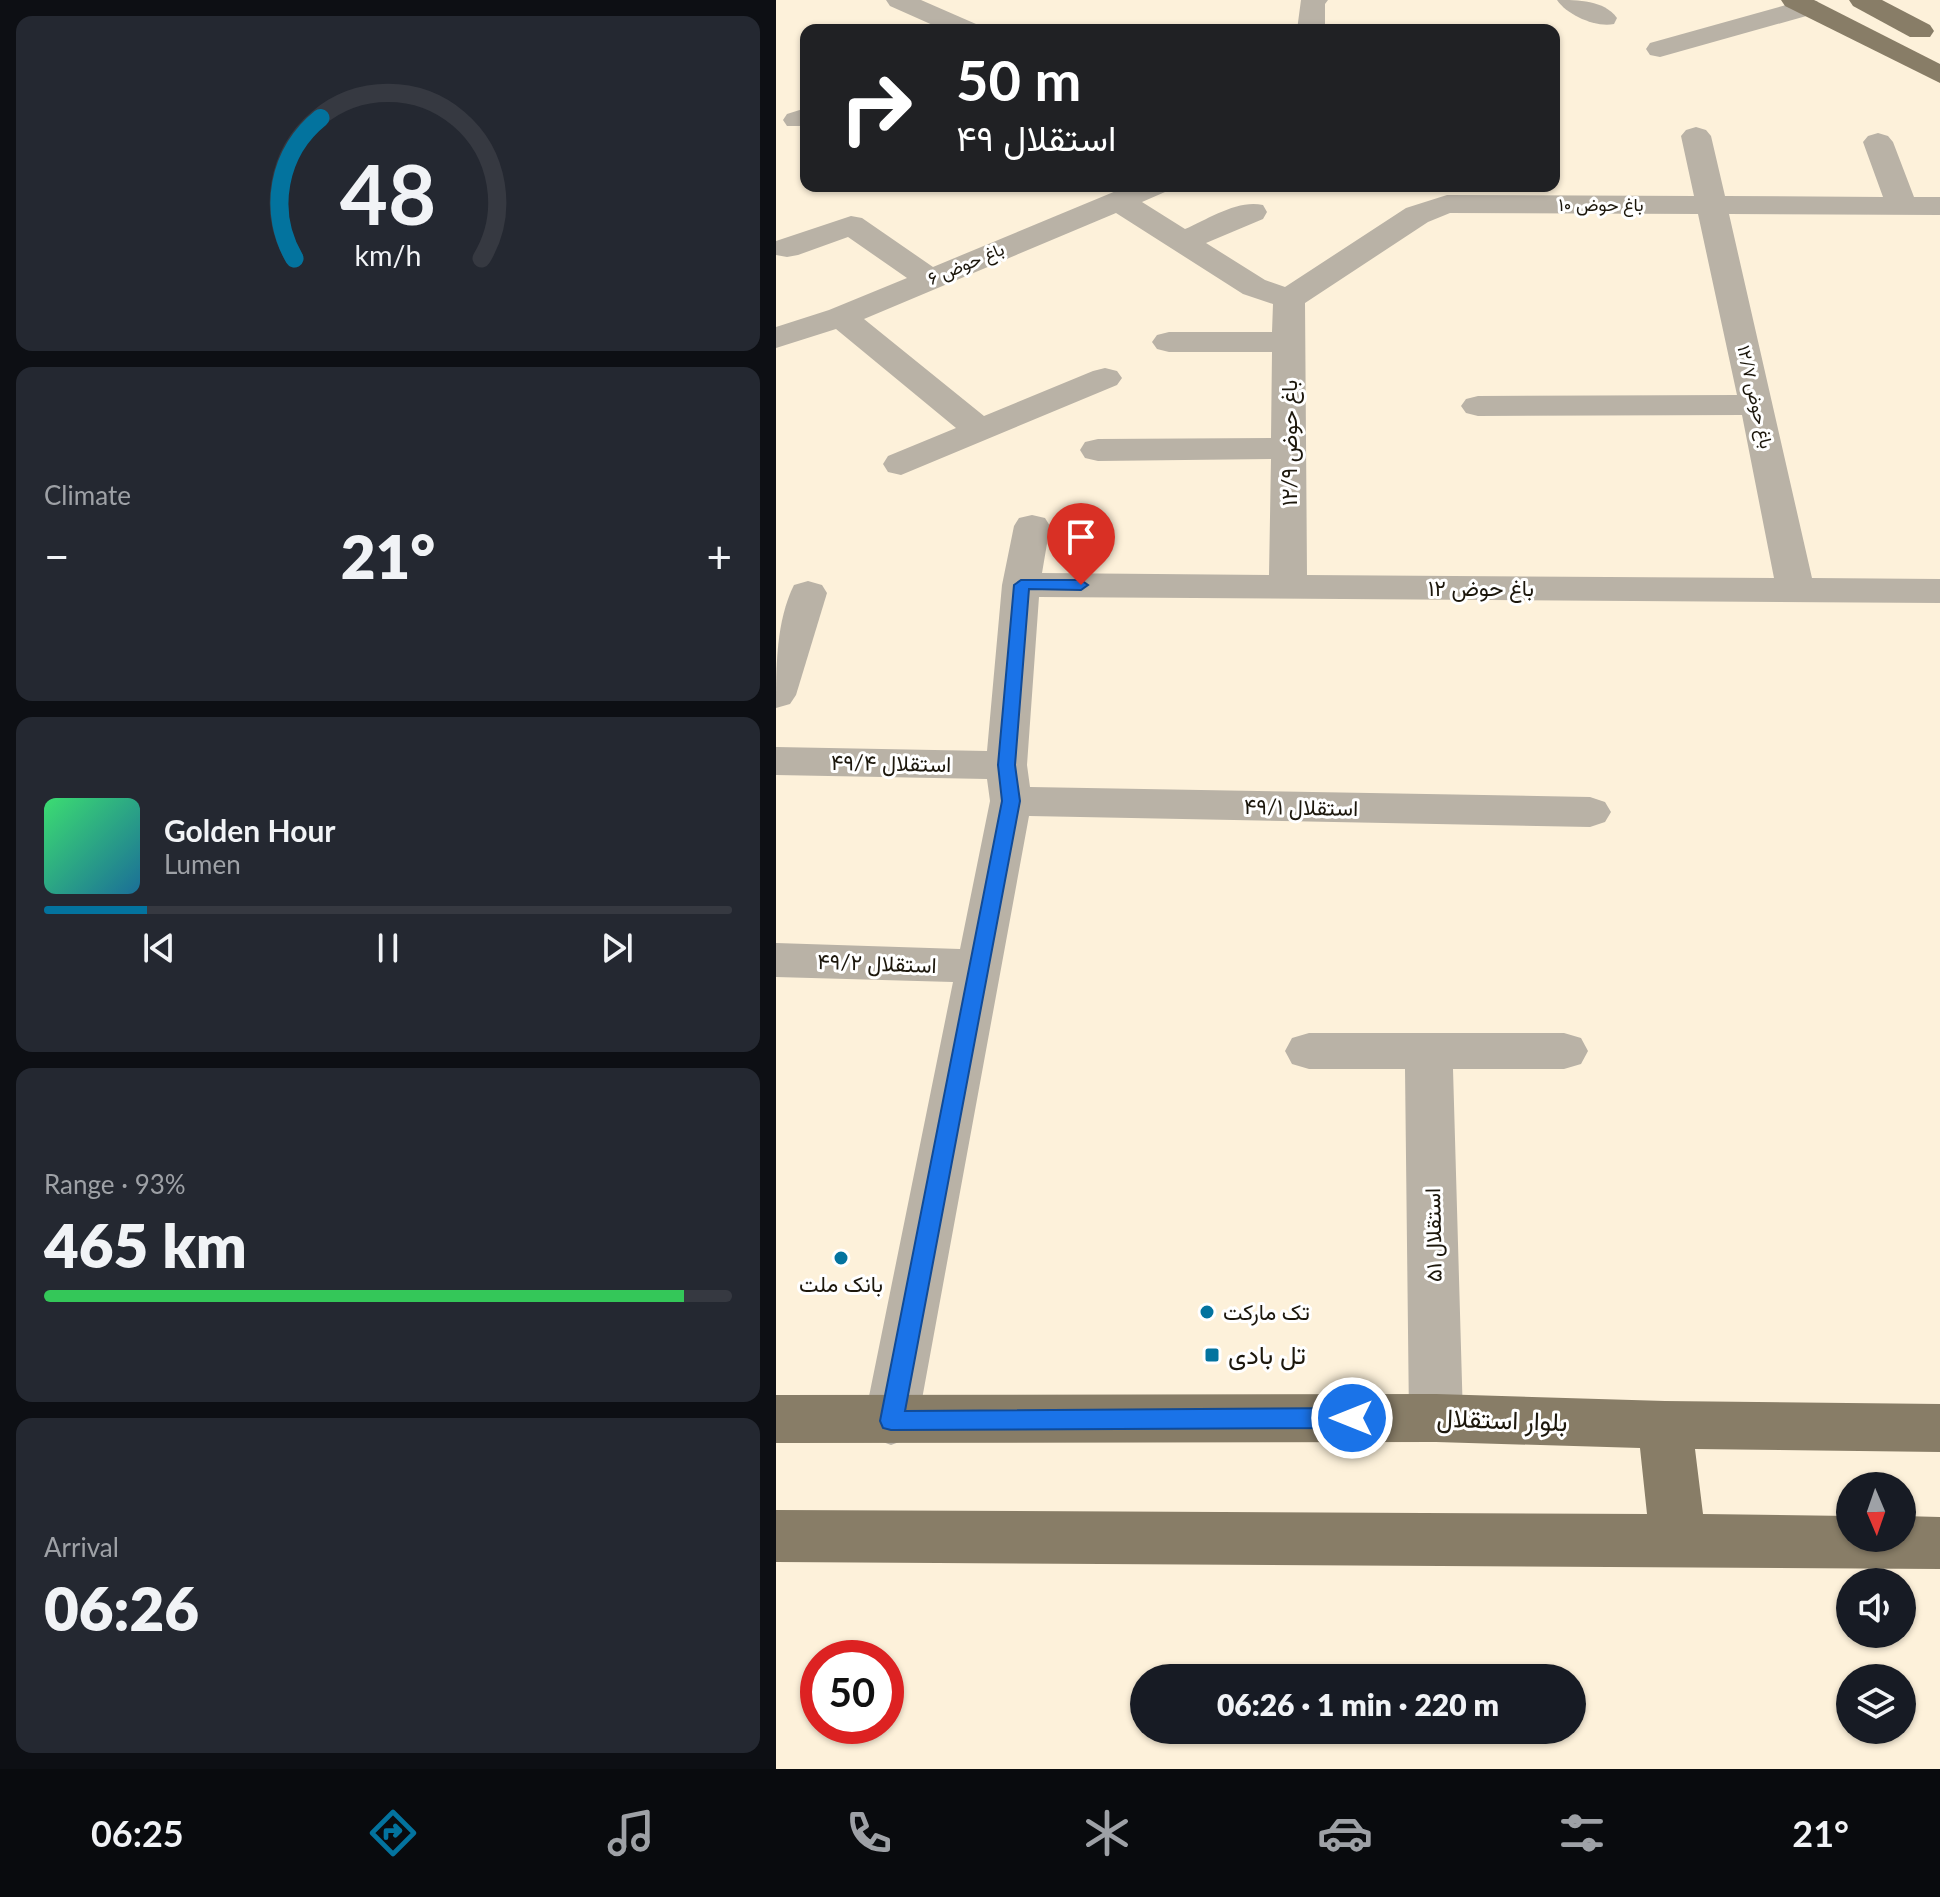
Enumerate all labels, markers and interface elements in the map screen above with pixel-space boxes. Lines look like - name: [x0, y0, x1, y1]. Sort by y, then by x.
- text: 50 m: [956, 46, 1081, 113]
- icon: right: [824, 56, 928, 160]
- text: ۴۹ استقلال: [956, 115, 1116, 159]
- text: 48: [340, 143, 436, 243]
- street label: ۱۰ باغ حوض: [1559, 193, 1643, 217]
- street label: ۶ باغ حوض: [924, 237, 1008, 291]
- text: km/h: [355, 238, 421, 272]
- street label: ۱۲/۷ باغ حوض: [1731, 343, 1779, 451]
- street label: ۱۲/۹ باغ حوض: [1275, 380, 1304, 506]
- text: Climate: [44, 479, 131, 511]
- pin: [1047, 503, 1115, 585]
- icon: arrive: [1059, 515, 1103, 559]
- text: 21°: [341, 520, 435, 592]
- text: −: [44, 530, 70, 582]
- text: +: [706, 530, 732, 582]
- street label: ۱۲ باغ حوض: [1428, 574, 1534, 603]
- street label: ۴۹/۴ استقلال: [831, 748, 951, 777]
- street label: ۴۹/۱ استقلال: [1244, 792, 1358, 821]
- text: Golden Hour: [164, 812, 336, 848]
- text: Lumen: [164, 848, 241, 880]
- icon: previous: [137, 926, 181, 970]
- icon: pause: [366, 926, 410, 970]
- icon: next: [595, 926, 639, 970]
- street label: ۴۹/۲ استقلال: [817, 947, 937, 978]
- text: Range · 93%: [44, 1168, 186, 1200]
- street label: ۵۱ استقلال: [1418, 1188, 1447, 1282]
- text: 465 km: [44, 1209, 247, 1281]
- marker: بانک ملت: [832, 1249, 850, 1267]
- place label: بانک ملت: [799, 1270, 883, 1297]
- place label: تک مارکت: [1223, 1298, 1310, 1326]
- marker: تک مارکت: [1198, 1303, 1216, 1321]
- place label: تل بادی: [1228, 1338, 1306, 1371]
- marker: تل بادی: [1203, 1346, 1221, 1364]
- position arrow: [1310, 1376, 1394, 1460]
- street label: بلوار استقلال: [1436, 1401, 1568, 1438]
- north arrow: [1836, 1472, 1916, 1552]
- map controls: [1836, 1472, 1916, 1744]
- text: Arrival: [44, 1531, 119, 1563]
- button: sound: [1836, 1568, 1916, 1648]
- text: 06:26: [44, 1572, 199, 1644]
- speed limit sign: 50: [800, 1640, 904, 1744]
- button: layers: [1836, 1664, 1916, 1744]
- text: 06:26 · 1 min · 220 m: [1217, 1686, 1499, 1722]
- icon: directions: [365, 1805, 421, 1861]
- icon: music: [603, 1805, 659, 1861]
- icon: phone: [841, 1805, 897, 1861]
- icon: climate: [1079, 1805, 1135, 1861]
- icon: car: [1317, 1805, 1373, 1861]
- icon: filters: [1554, 1805, 1610, 1861]
- text: 06:25: [91, 1811, 184, 1855]
- text: 21°: [1792, 1811, 1849, 1855]

